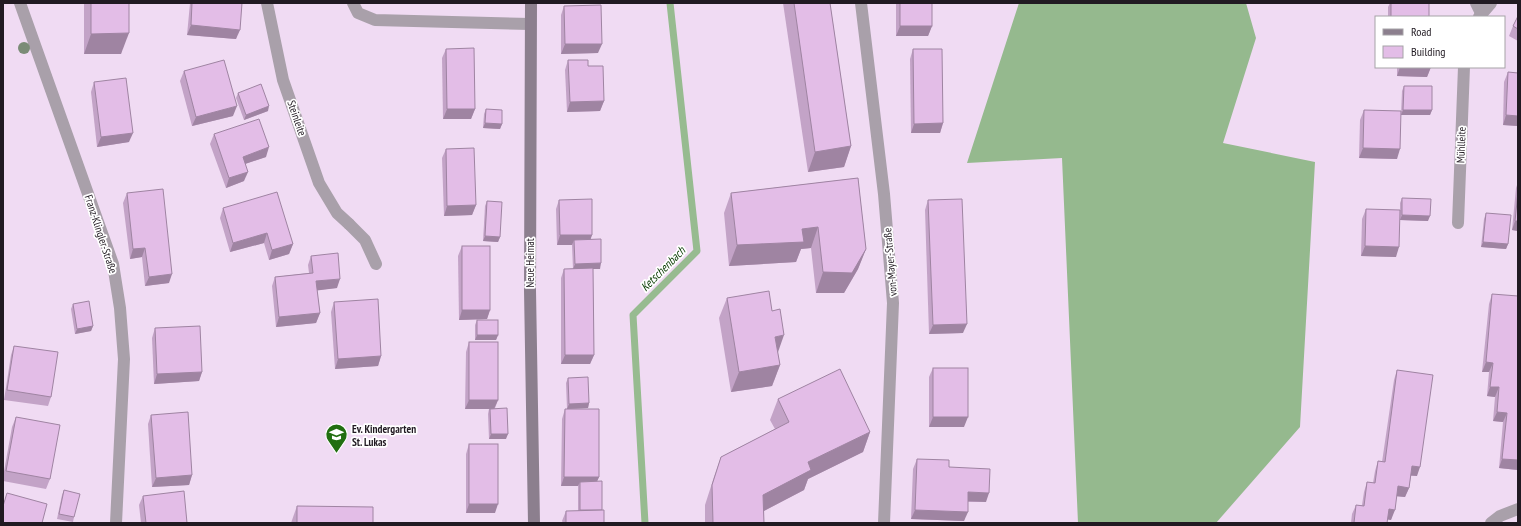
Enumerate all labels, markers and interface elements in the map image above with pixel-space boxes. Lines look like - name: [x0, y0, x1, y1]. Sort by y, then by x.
- legend: [1375, 16, 1505, 68]
- text: Road: [1411, 24, 1431, 39]
- text: Building: [1411, 44, 1446, 59]
- street label: Steinleite: [284, 99, 310, 138]
- street label: Mühlleite: [1453, 126, 1469, 163]
- street label: Franz-Klingler-Straße: [82, 193, 120, 276]
- street label: von-Mayer-Straße: [880, 227, 900, 297]
- street label: Neue Heimat: [523, 238, 537, 288]
- water label: Ketschenbach: [637, 243, 689, 294]
- school or university icon: Ev. Kindergarten St. Lukas: [324, 422, 350, 455]
- place label: Ev. Kindergarten St. Lukas: [352, 422, 416, 449]

